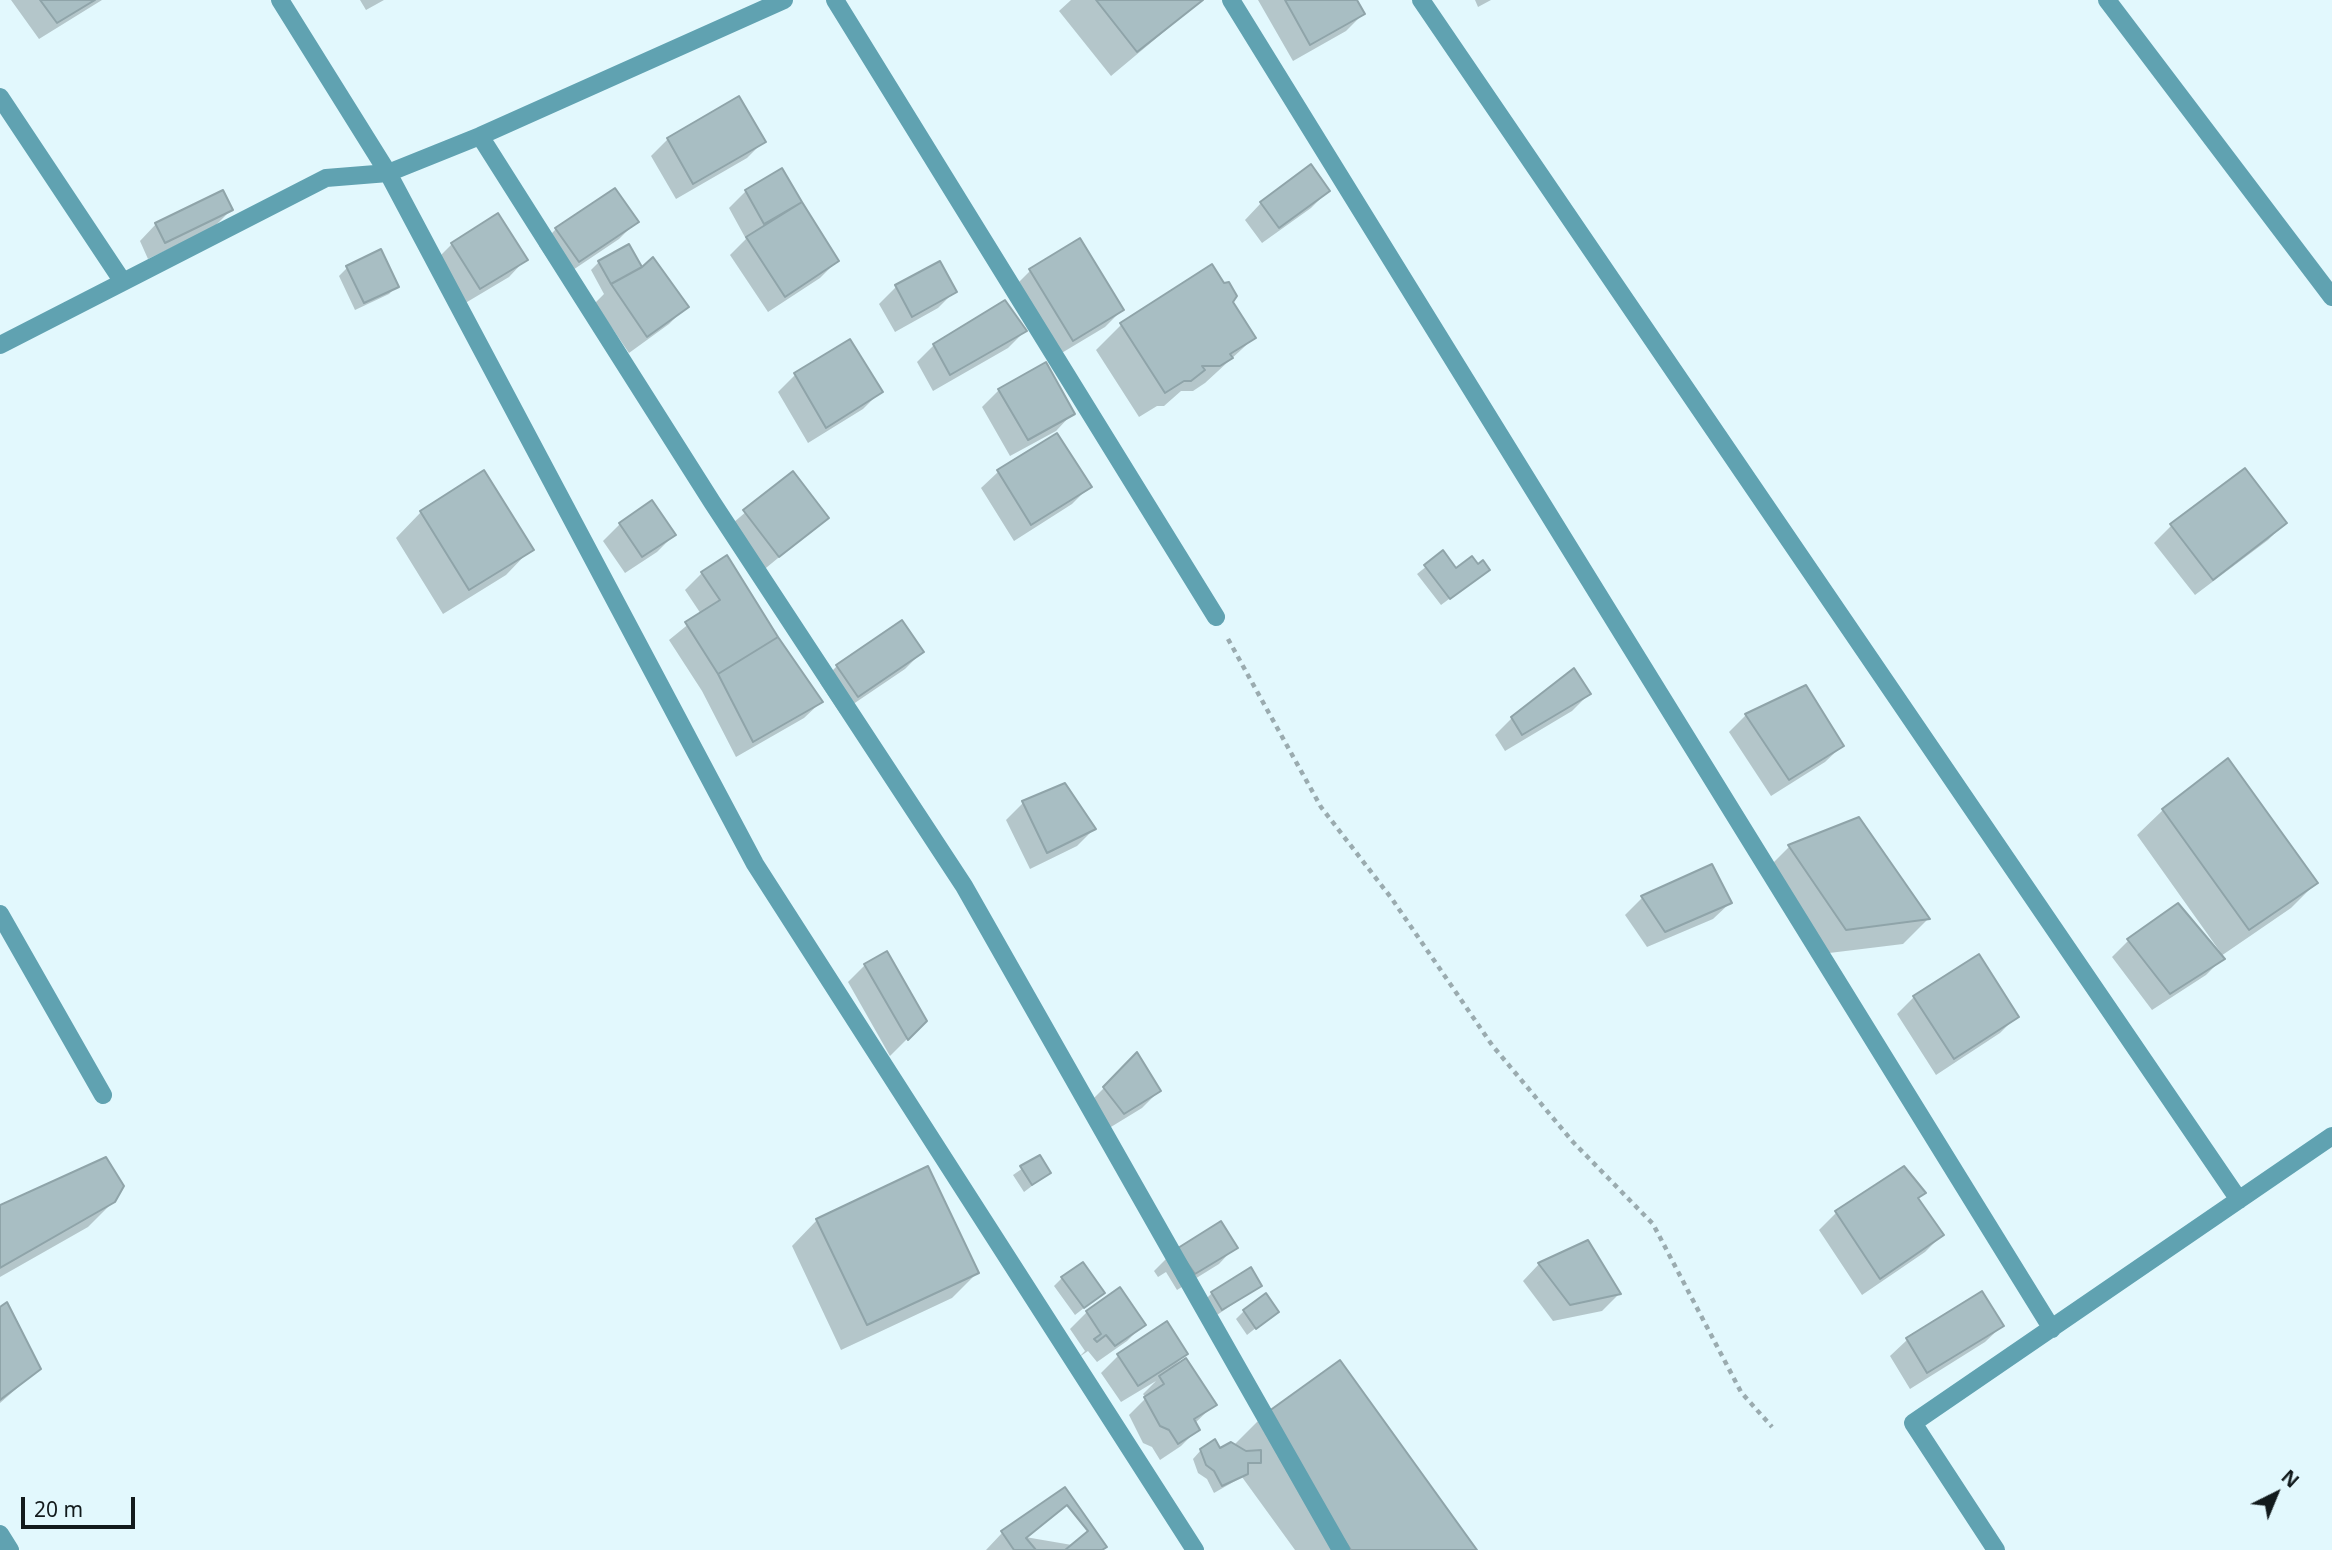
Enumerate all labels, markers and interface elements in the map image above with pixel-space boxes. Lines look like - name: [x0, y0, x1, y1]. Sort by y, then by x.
- north arrow: [2241, 1459, 2311, 1529]
- text: N: [2276, 1464, 2305, 1493]
- scale bar: [24, 1484, 138, 1528]
- text: 20 m: [34, 1495, 83, 1523]

